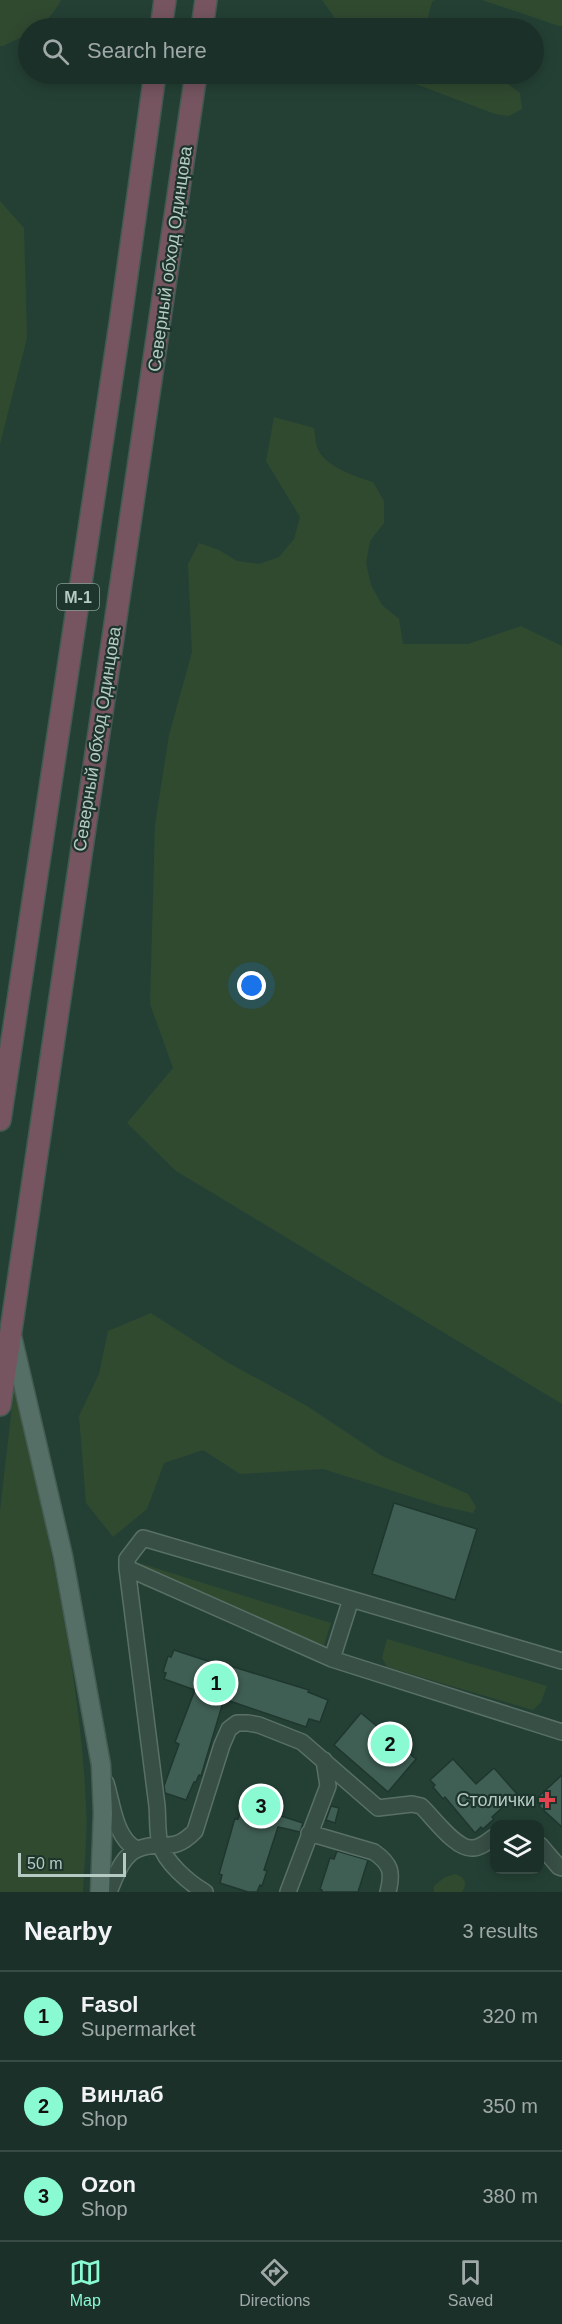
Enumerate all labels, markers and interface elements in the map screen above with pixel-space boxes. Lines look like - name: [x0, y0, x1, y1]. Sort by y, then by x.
- search box: [18, 18, 544, 84]
- icon: search: [39, 35, 72, 68]
- text: Search here: [87, 38, 207, 63]
- street label: Северный обход Одинцова: [144, 144, 196, 373]
- road number: М-1: [57, 584, 99, 610]
- street label: Северный обход Одинцова: [69, 624, 125, 853]
- your location: [237, 971, 266, 1000]
- pin: 1: [196, 1660, 236, 1706]
- pin: 2: [370, 1722, 410, 1766]
- pin: 3: [242, 1784, 280, 1828]
- place label: Столички: [456, 1790, 535, 1810]
- marker: Столички: [540, 1793, 554, 1807]
- map controls: [490, 1820, 544, 1874]
- button: layers: [490, 1820, 544, 1874]
- scale bar: [18, 1850, 126, 1878]
- text: 50 m: [27, 1855, 63, 1872]
- text: Nearby: [24, 1916, 112, 1946]
- text: 3 results: [462, 1920, 538, 1942]
- text: Fasol: [81, 1992, 138, 2017]
- text: 1: [38, 2005, 49, 2027]
- text: 320 m: [482, 2005, 538, 2027]
- text: Supermarket: [81, 2018, 196, 2040]
- text: Винлаб: [81, 2082, 164, 2107]
- text: 2: [38, 2095, 49, 2117]
- text: 350 m: [482, 2095, 538, 2117]
- text: Shop: [81, 2108, 128, 2130]
- text: Ozon: [81, 2172, 136, 2197]
- text: 3: [38, 2185, 49, 2207]
- text: 380 m: [482, 2185, 538, 2207]
- text: Shop: [81, 2198, 128, 2220]
- tab: Map: [69, 2256, 102, 2310]
- tab: Directions: [239, 2256, 310, 2310]
- tab: Saved: [448, 2256, 493, 2310]

